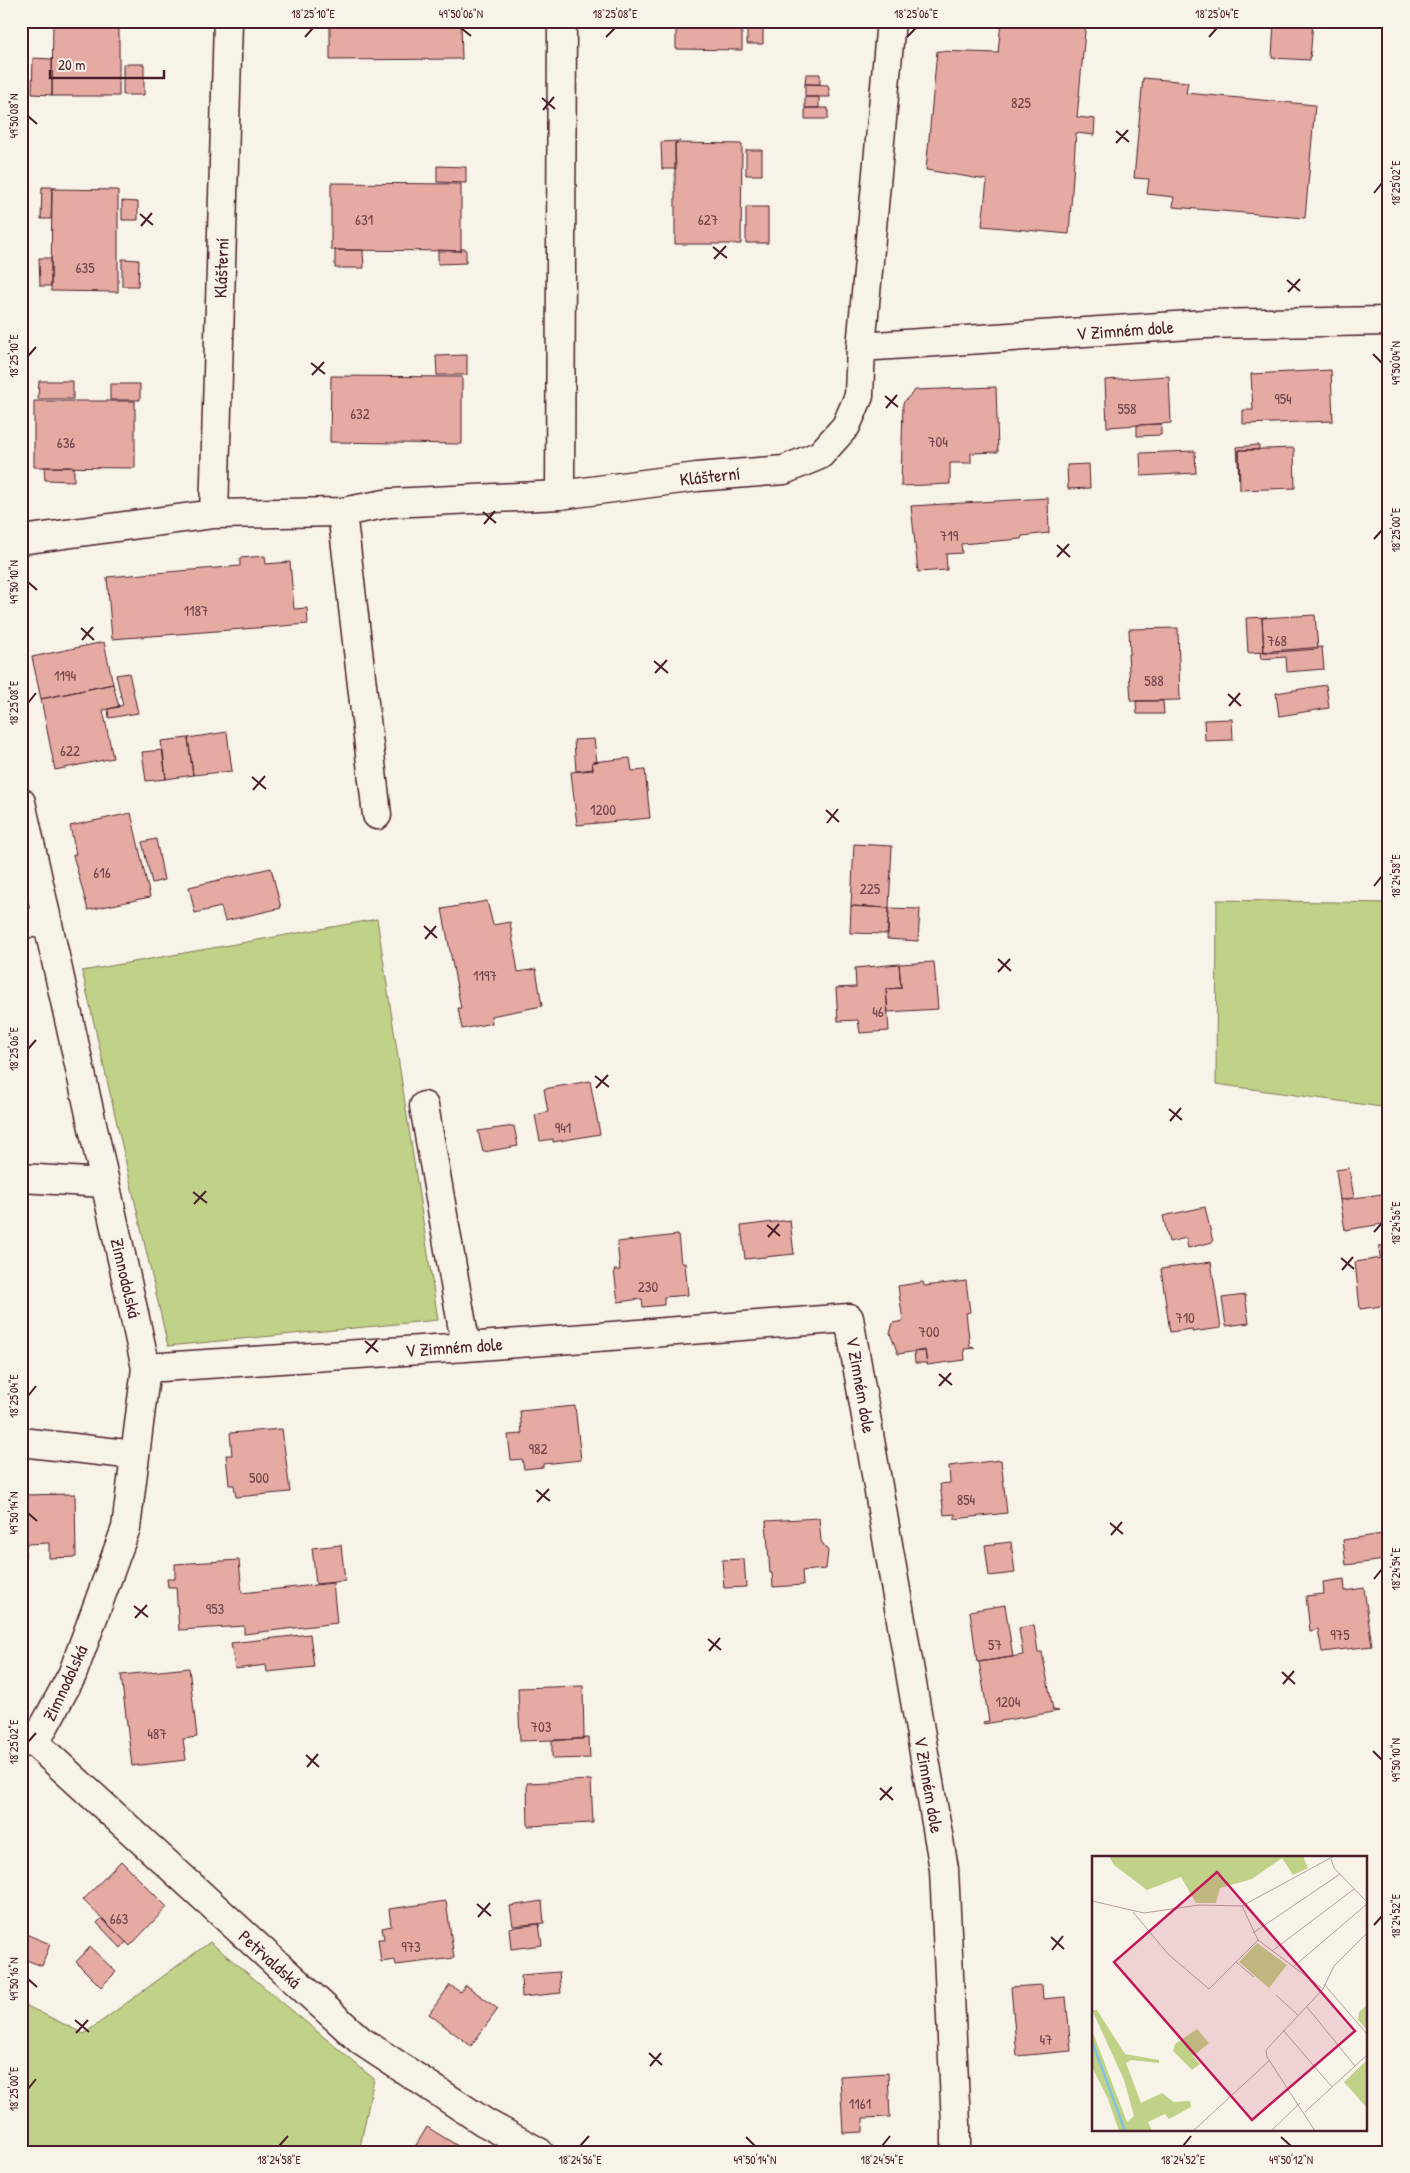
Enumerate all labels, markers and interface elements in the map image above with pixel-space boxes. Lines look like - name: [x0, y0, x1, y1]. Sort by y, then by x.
- text: 18°25'10"E: [291, 5, 336, 22]
- text: 49°50'06"N: [439, 5, 483, 22]
- text: 18°25'08"E: [593, 5, 638, 22]
- text: 18°25'06"E: [894, 5, 939, 22]
- text: 18°25'04"E: [1195, 5, 1240, 22]
- scale bar: [50, 48, 164, 80]
- text: 20 m: [58, 54, 85, 75]
- house number: 825: [1011, 92, 1032, 113]
- text: 49°50'08"N: [5, 94, 22, 138]
- text: 18°25'02"E: [1387, 160, 1404, 205]
- house number: 631: [355, 209, 373, 230]
- house number: 627: [698, 209, 718, 230]
- street label: Klášterní: [207, 237, 235, 299]
- house number: 635: [75, 257, 95, 278]
- street label: V Zimném dole: [1075, 314, 1175, 346]
- text: 18°25'10"E: [5, 333, 22, 378]
- text: 49°50'04"N: [1387, 341, 1404, 385]
- house number: 954: [1274, 388, 1292, 409]
- house number: 558: [1117, 398, 1137, 419]
- house number: 632: [350, 403, 370, 424]
- house number: 704: [928, 431, 948, 452]
- house number: 636: [57, 432, 75, 453]
- street label: Klášterní: [679, 460, 741, 492]
- text: 18°25'00"E: [1387, 507, 1404, 552]
- house number: 719: [940, 525, 959, 546]
- text: 49°50'10"N: [5, 560, 22, 604]
- house number: 1187: [184, 600, 208, 621]
- house number: 768: [1267, 630, 1287, 651]
- house number: 1194: [54, 665, 76, 686]
- house number: 588: [1144, 670, 1164, 691]
- text: 18°25'08"E: [5, 680, 22, 725]
- house number: 622: [60, 740, 80, 761]
- house number: 1200: [590, 799, 616, 820]
- text: 18°24'58"E: [1387, 853, 1404, 898]
- house number: 616: [93, 862, 111, 883]
- house number: 225: [860, 878, 881, 899]
- house number: 1197: [473, 965, 497, 986]
- house number: 46: [872, 1001, 884, 1022]
- text: 18°25'06"E: [5, 1026, 22, 1071]
- house number: 941: [555, 1117, 571, 1138]
- text: 18°24'56"E: [1387, 1201, 1404, 1245]
- street label: Zimnodolská: [105, 1236, 147, 1320]
- house number: 230: [638, 1276, 659, 1297]
- house number: 710: [1175, 1307, 1195, 1328]
- house number: 700: [919, 1321, 940, 1342]
- street label: V Zimném dole: [404, 1331, 504, 1363]
- street label: V Zimném dole: [840, 1335, 882, 1435]
- text: 18°25'04"E: [5, 1373, 22, 1418]
- house number: 982: [528, 1438, 548, 1459]
- house number: 500: [249, 1467, 269, 1488]
- house number: 854: [957, 1489, 976, 1510]
- text: 49°50'14"N: [5, 1492, 22, 1534]
- text: 18°24'54"E: [1387, 1547, 1404, 1590]
- house number: 953: [206, 1598, 225, 1619]
- house number: 975: [1330, 1624, 1350, 1645]
- house number: 57: [988, 1634, 1002, 1655]
- street label: Zimnodolská: [36, 1641, 94, 1725]
- house number: 1204: [996, 1691, 1021, 1712]
- house number: 703: [531, 1716, 552, 1737]
- text: 18°25'02"E: [5, 1719, 22, 1764]
- house number: 487: [147, 1723, 167, 1744]
- street label: V Zimném dole: [908, 1735, 950, 1835]
- text: 49°50'10"N: [1387, 1738, 1404, 1782]
- inset map: [1092, 1856, 1368, 2130]
- text: 18°24'52"E: [1387, 1893, 1404, 1938]
- house number: 663: [110, 1908, 129, 1929]
- street label: Petřvaldská: [233, 1924, 307, 1994]
- house number: 973: [401, 1936, 421, 1957]
- text: 49°50'16"N: [5, 1957, 22, 2001]
- house number: 47: [1039, 2029, 1053, 2050]
- text: 18°25'00"E: [5, 2066, 22, 2111]
- house number: 1161: [849, 2093, 871, 2114]
- text: 18°24'58"E: [257, 2151, 302, 2168]
- text: 18°24'56"E: [558, 2151, 602, 2168]
- text: 49°50'14"N: [734, 2151, 776, 2168]
- text: 18°24'54"E: [861, 2151, 904, 2168]
- text: 18°24'52"E: [1161, 2151, 1206, 2168]
- text: 49°50'12"N: [1269, 2151, 1313, 2168]

